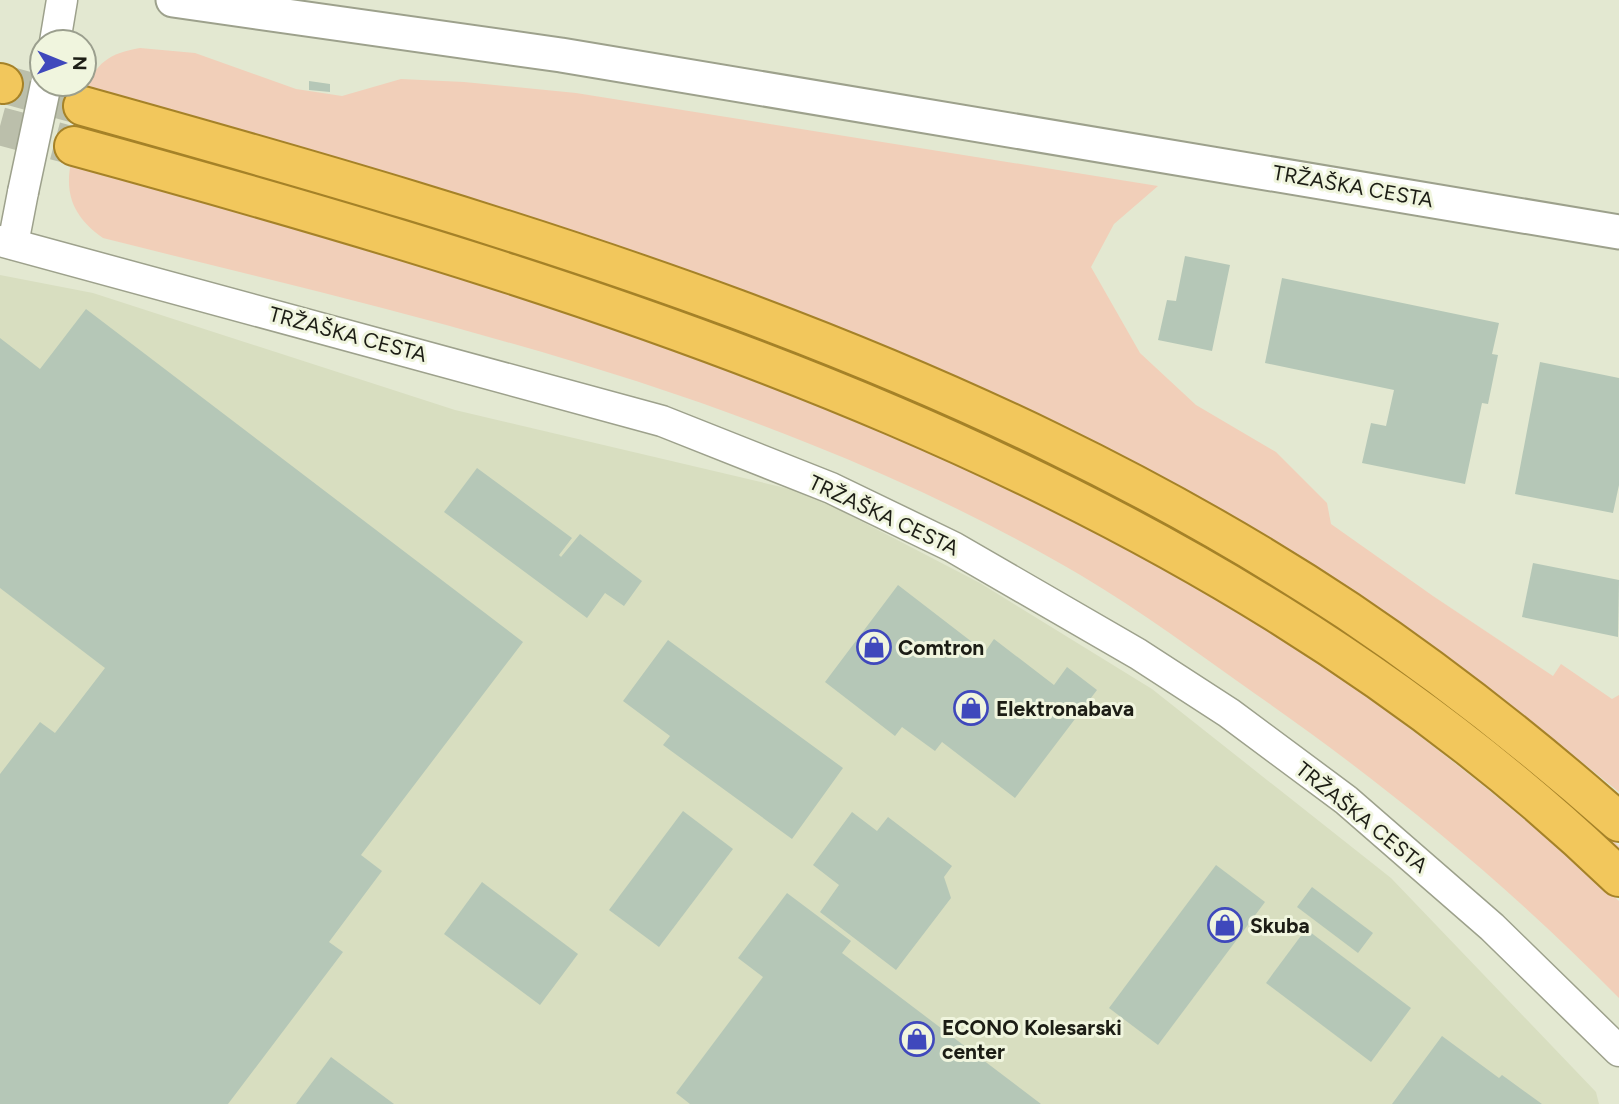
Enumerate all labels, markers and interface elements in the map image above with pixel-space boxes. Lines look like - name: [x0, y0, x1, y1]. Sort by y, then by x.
- north arrow: [28, 28, 98, 98]
- text: N: [68, 56, 91, 71]
- street label: TRŽAŠKA CESTA: [1271, 160, 1435, 212]
- street label: TRŽAŠKA CESTA: [266, 301, 430, 367]
- street label: TRŽAŠKA CESTA: [805, 469, 963, 561]
- shop icon: Comtron: [855, 628, 893, 666]
- place label: Comtron: [898, 635, 984, 660]
- shop icon: Elektronabava: [952, 689, 990, 727]
- place label: Elektronabava: [996, 696, 1134, 721]
- street label: TRŽAŠKA CESTA: [1291, 756, 1433, 878]
- shop icon: Skuba: [1206, 906, 1244, 944]
- place label: Skuba: [1250, 913, 1310, 938]
- place label: ECONO Kolesarski center: [942, 1015, 1122, 1064]
- shop icon: ECONO Kolesarski center: [898, 1020, 936, 1058]

